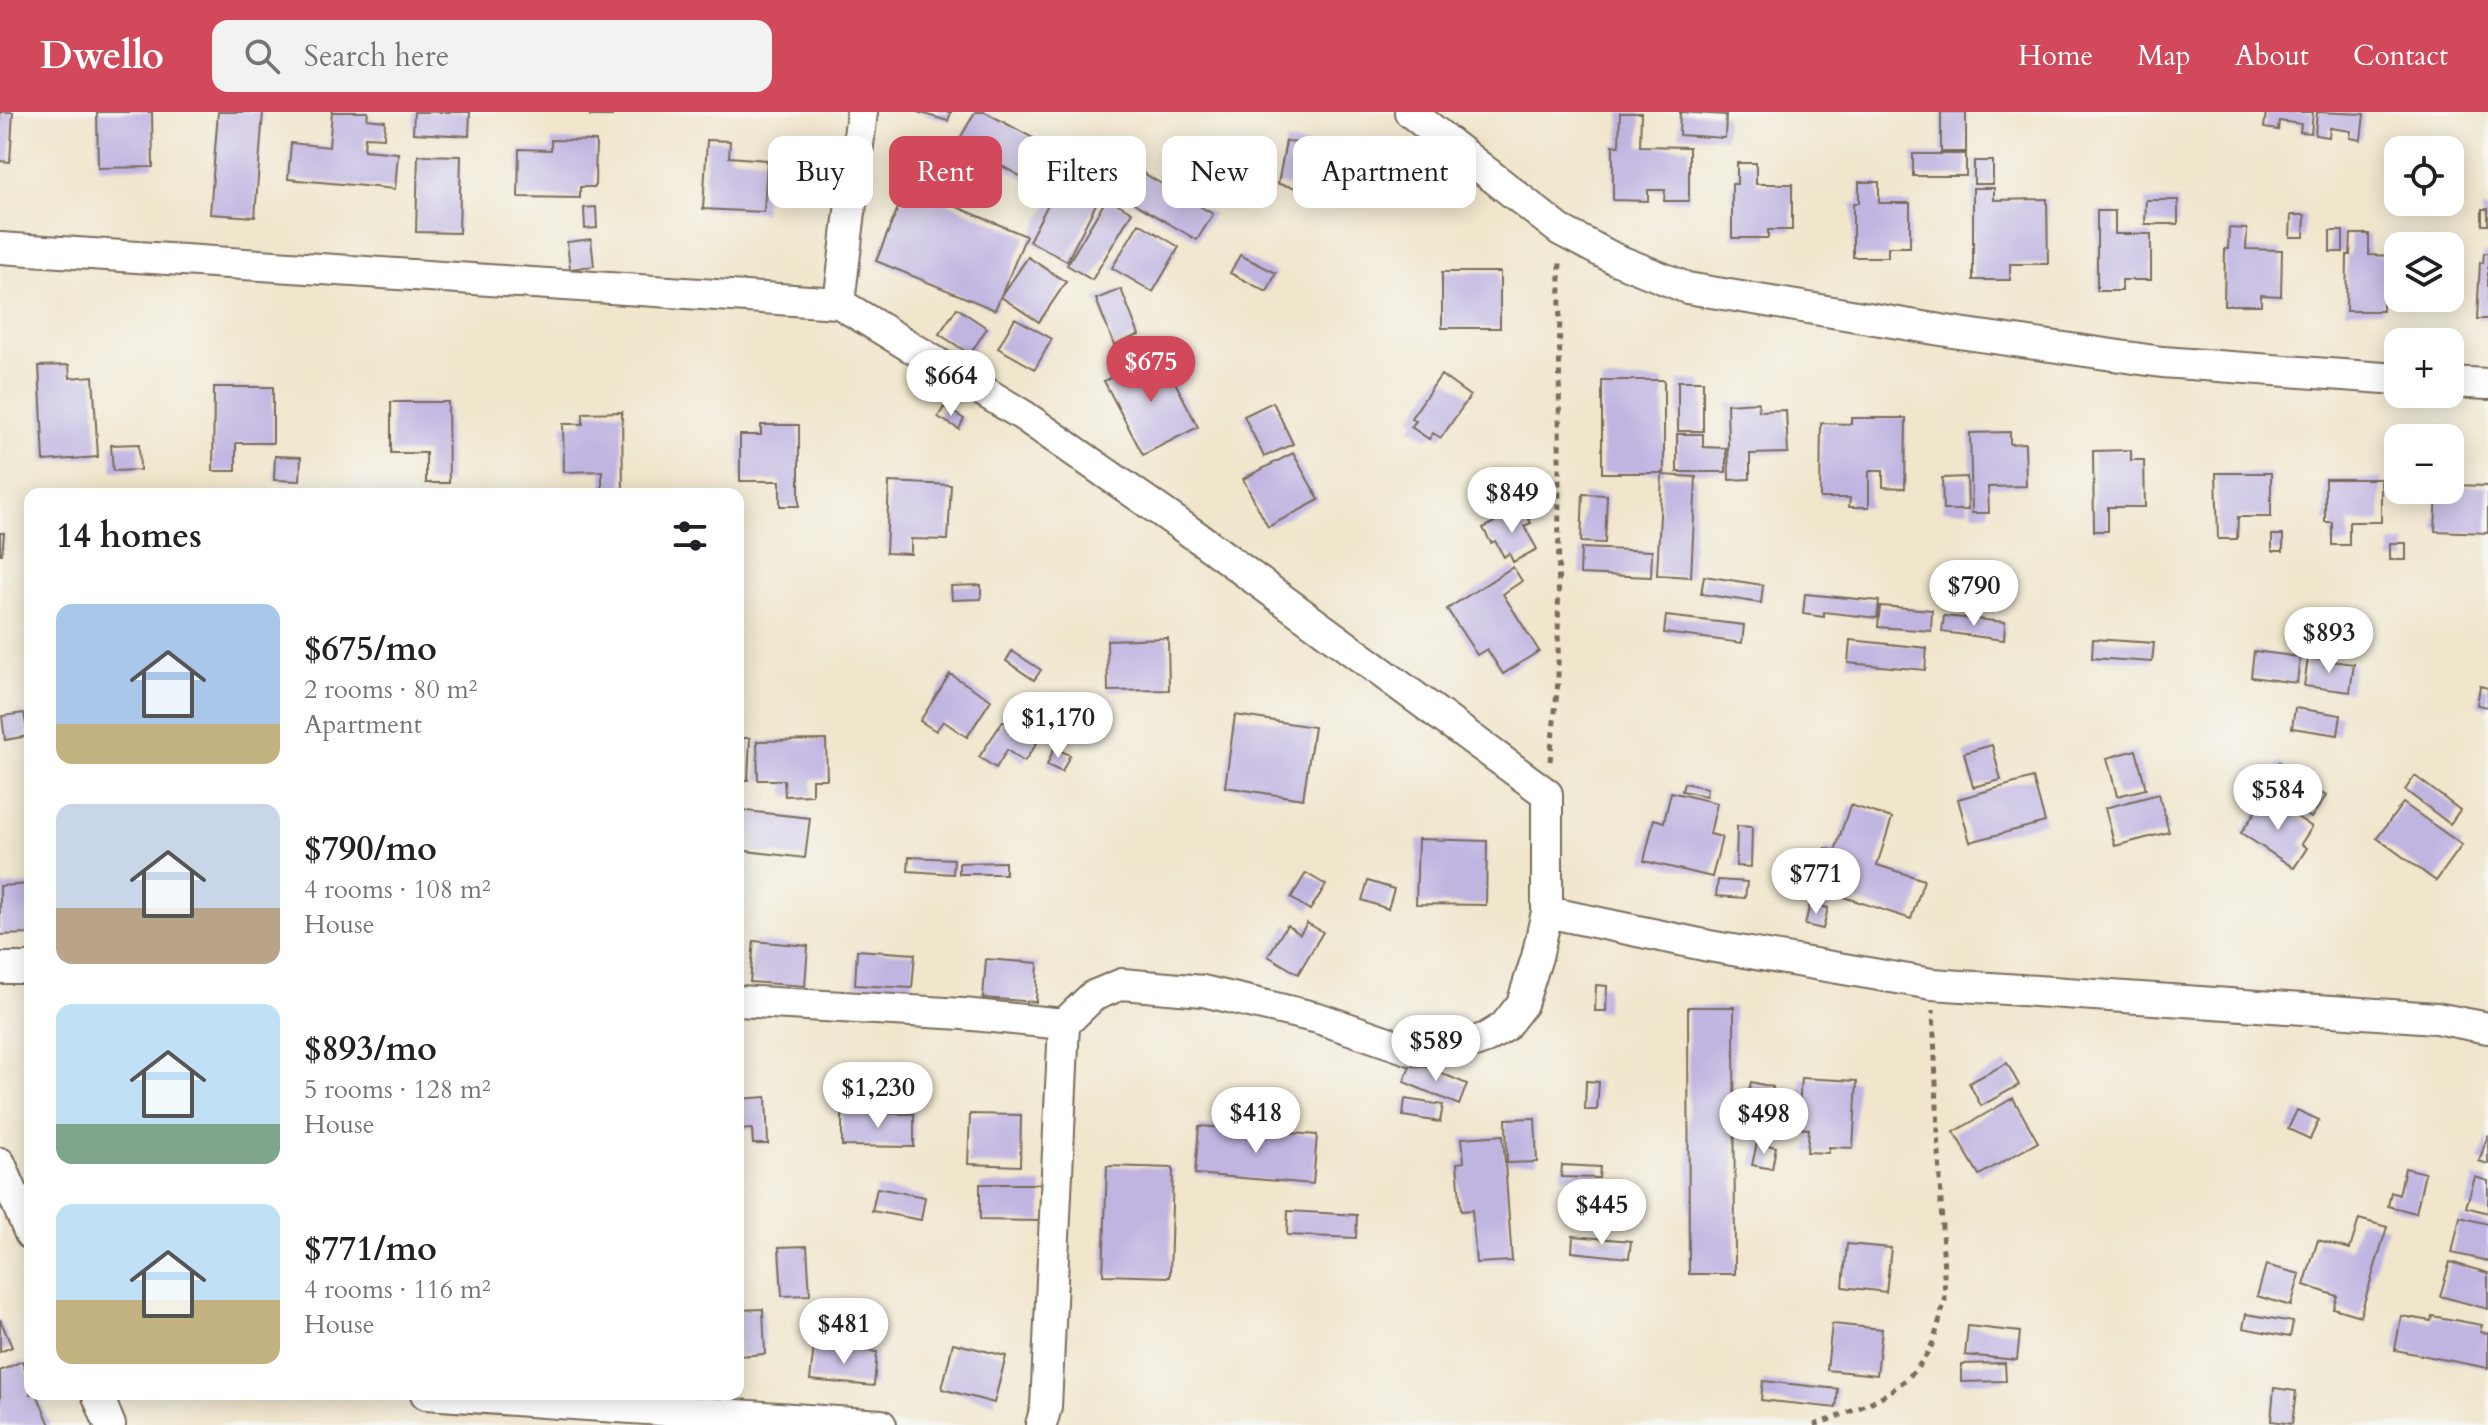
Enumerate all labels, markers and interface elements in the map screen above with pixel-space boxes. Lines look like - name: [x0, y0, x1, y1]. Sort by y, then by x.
- search box: [212, 20, 772, 92]
- text: Dwello: [40, 30, 164, 82]
- icon: search: [240, 34, 284, 78]
- text: Search here: [304, 36, 449, 77]
- text: Home: [2018, 37, 2093, 75]
- text: Map: [2137, 37, 2191, 75]
- text: About: [2235, 37, 2309, 75]
- text: Contact: [2353, 37, 2448, 75]
- chip: Buy: [768, 136, 873, 208]
- chip: Rent: [889, 136, 1002, 208]
- chip: Filters: [1018, 136, 1146, 208]
- chip: New: [1162, 136, 1277, 208]
- chip: Apartment: [1293, 136, 1476, 208]
- map controls: [2384, 136, 2464, 504]
- button: locate: [2384, 136, 2464, 216]
- button: layers: [2384, 232, 2464, 312]
- button: +: [2384, 328, 2464, 408]
- pin: $675: [1104, 336, 1198, 404]
- text: $675: [1124, 344, 1178, 379]
- pin: $664: [904, 350, 998, 418]
- text: $664: [924, 358, 978, 393]
- button: −: [2384, 424, 2464, 504]
- pin: $849: [1465, 467, 1559, 535]
- text: $849: [1485, 475, 1539, 510]
- text: 14 homes: [56, 513, 202, 559]
- icon: filters: [668, 514, 712, 558]
- pin: $790: [1927, 560, 2021, 628]
- text: $790: [1947, 568, 2001, 603]
- pin: $893: [2282, 607, 2376, 675]
- text: $893: [2302, 615, 2356, 650]
- text: $675/mo: [304, 626, 437, 672]
- icon: home: [120, 636, 216, 732]
- text: 2 rooms · 80 m²: [304, 672, 477, 707]
- pin: $1,170: [993, 692, 1123, 760]
- text: $1,170: [1021, 700, 1095, 735]
- text: Apartment: [304, 707, 422, 742]
- pin: $584: [2231, 764, 2325, 832]
- text: $584: [2251, 772, 2305, 807]
- text: $790/mo: [304, 826, 437, 872]
- icon: home: [120, 836, 216, 932]
- pin: $771: [1769, 848, 1863, 916]
- text: $771: [1789, 856, 1843, 891]
- text: 4 rooms · 108 m²: [304, 872, 491, 907]
- text: House: [304, 907, 375, 942]
- pin: $589: [1389, 1015, 1483, 1083]
- text: $589: [1409, 1023, 1463, 1058]
- text: $893/mo: [304, 1026, 437, 1072]
- icon: home: [120, 1036, 216, 1132]
- pin: $1,230: [813, 1062, 943, 1130]
- text: $1,230: [841, 1070, 915, 1105]
- text: 5 rooms · 128 m²: [304, 1072, 491, 1107]
- pin: $418: [1209, 1087, 1303, 1155]
- pin: $498: [1717, 1088, 1811, 1156]
- text: $418: [1229, 1095, 1283, 1130]
- text: $498: [1737, 1096, 1791, 1131]
- text: House: [304, 1107, 375, 1142]
- pin: $445: [1555, 1179, 1649, 1247]
- text: $445: [1575, 1187, 1629, 1222]
- text: $771/mo: [304, 1226, 437, 1272]
- icon: home: [120, 1236, 216, 1332]
- text: 4 rooms · 116 m²: [304, 1272, 491, 1307]
- pin: $481: [797, 1298, 891, 1366]
- text: $481: [817, 1306, 871, 1341]
- text: House: [304, 1307, 375, 1342]

